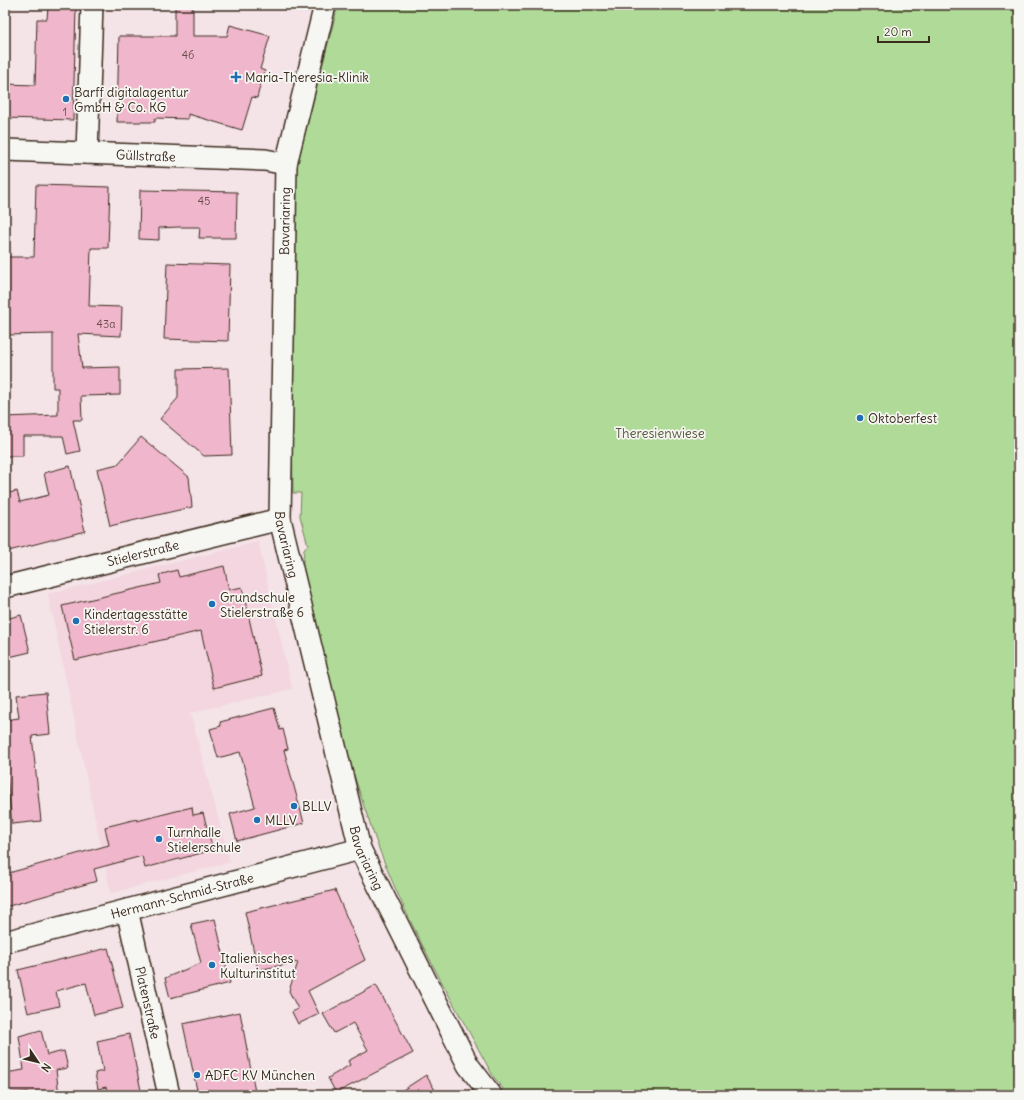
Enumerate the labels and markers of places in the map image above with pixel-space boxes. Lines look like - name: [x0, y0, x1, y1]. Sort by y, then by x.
- place label: Maria-Theresia-Klinik: [245, 69, 369, 86]
- marker: Maria-Theresia-Klinik: [230, 71, 242, 83]
- place label: Barff digitalagentur GmbH & Co. KG: [74, 84, 189, 116]
- marker: Barff digitalagentur GmbH & Co. KG: [61, 94, 71, 104]
- place label: Oktoberfest: [868, 410, 938, 427]
- marker: Oktoberfest: [855, 413, 865, 423]
- place label: Grundschule Stielerstraße 6: [220, 589, 304, 621]
- marker: Grundschule Stielerstraße 6: [207, 599, 217, 609]
- place label: Kindertagesstätte Stielerstr. 6: [84, 606, 188, 638]
- marker: Kindertagesstätte Stielerstr. 6: [71, 616, 81, 626]
- place label: BLLV: [302, 798, 332, 815]
- marker: BLLV: [289, 801, 299, 811]
- place label: MLLV: [265, 812, 297, 829]
- marker: MLLV: [252, 815, 262, 825]
- place label: Turnhalle Stielerschule: [167, 824, 241, 856]
- marker: Turnhalle Stielerschule: [154, 834, 164, 844]
- place label: Italienisches Kulturinstitut: [220, 950, 296, 982]
- marker: Italienisches Kulturinstitut: [207, 960, 217, 970]
- place label: ADFC KV München: [205, 1067, 315, 1084]
- marker: ADFC KV München: [192, 1070, 202, 1080]

